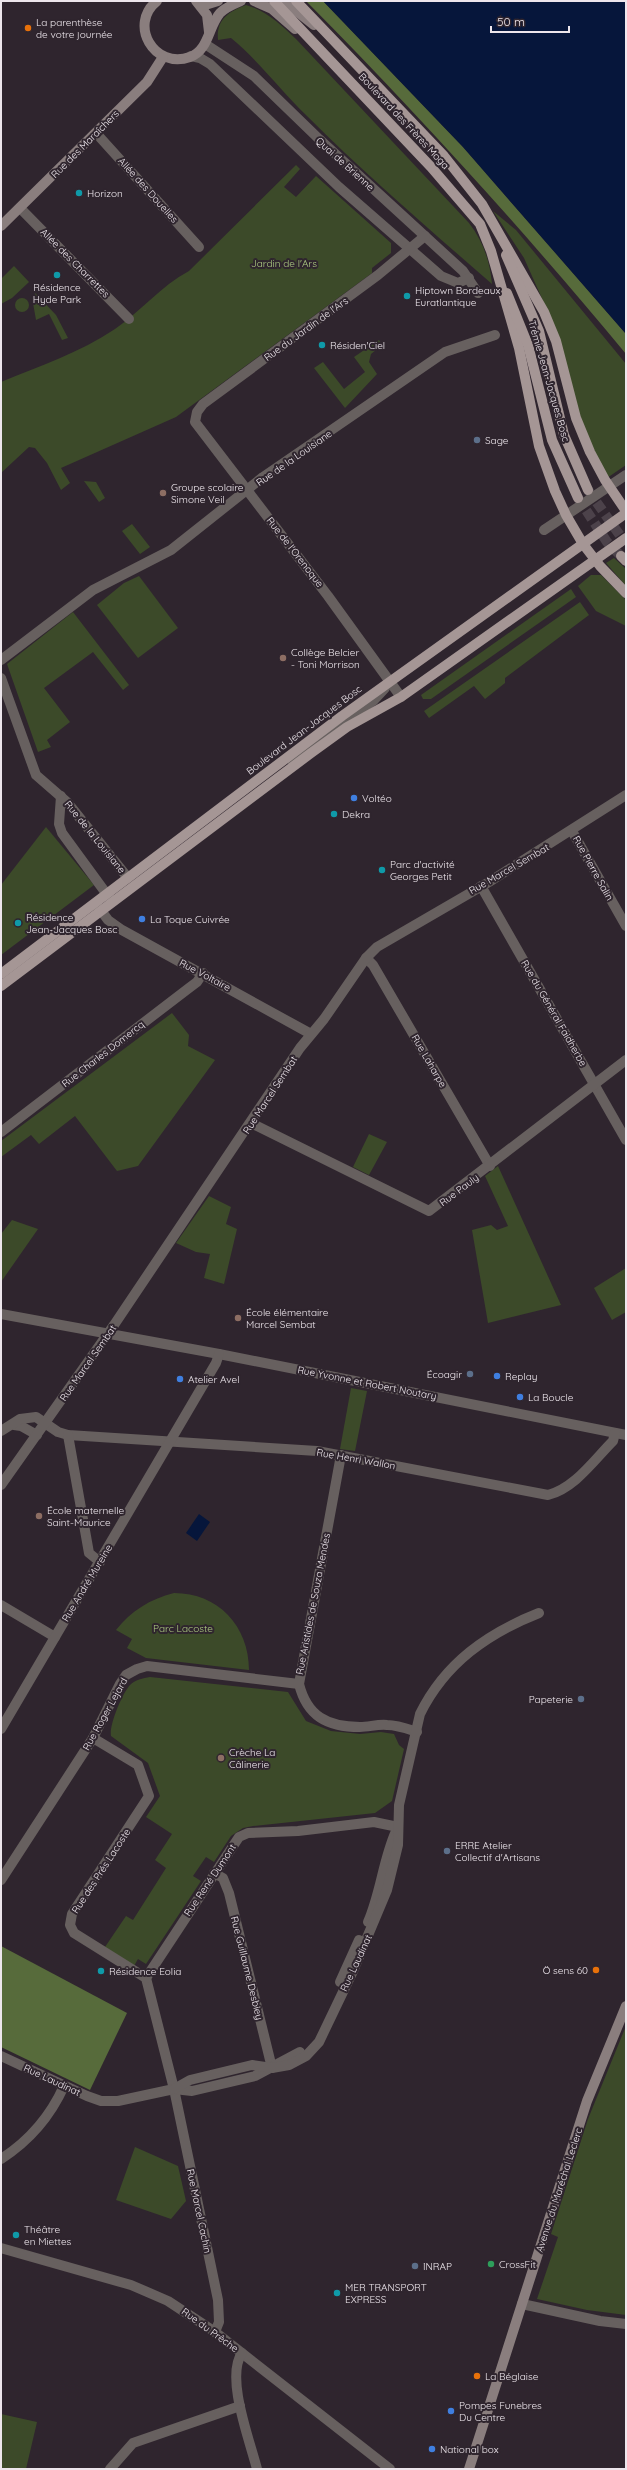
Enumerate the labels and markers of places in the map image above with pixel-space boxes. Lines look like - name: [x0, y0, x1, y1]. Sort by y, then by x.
- place label: La parenthèse de votre journée: [36, 16, 113, 41]
- marker: La parenthèse de votre journée: [23, 23, 33, 33]
- place label: Horizon: [87, 187, 123, 200]
- marker: Horizon: [74, 188, 84, 198]
- marker: Résidence Hyde Park: [52, 270, 62, 280]
- place label: Résidence Hyde Park: [33, 281, 81, 306]
- place label: Hiptown Bordeaux Euratlantique: [415, 284, 500, 309]
- marker: Hiptown Bordeaux Euratlantique: [402, 291, 412, 301]
- place label: Résiden'Ciel: [330, 339, 385, 352]
- marker: Résiden'Ciel: [317, 340, 327, 350]
- place label: Sage: [485, 434, 509, 447]
- marker: Sage: [472, 435, 482, 445]
- place label: Groupe scolaire Simone Veil: [171, 481, 244, 506]
- marker: Groupe scolaire Simone Veil: [158, 488, 168, 498]
- place label: Collège Belcier - Toni Morrison: [291, 646, 360, 671]
- marker: Collège Belcier - Toni Morrison: [278, 653, 288, 663]
- place label: Voltéo: [362, 792, 392, 805]
- marker: Voltéo: [349, 793, 359, 803]
- place label: Dekra: [342, 808, 370, 821]
- marker: Dekra: [329, 809, 339, 819]
- place label: Parc d'activité Georges Petit: [390, 858, 455, 883]
- marker: Parc d'activité Georges Petit: [377, 865, 387, 875]
- place label: Résidence Jean-Jacques Bosc: [26, 911, 117, 936]
- place label: La Toque Cuivrée: [150, 913, 230, 926]
- marker: La Toque Cuivrée: [137, 914, 147, 924]
- marker: Résidence Jean-Jacques Bosc: [13, 918, 23, 928]
- place label: École élémentaire Marcel Sembat: [246, 1306, 329, 1331]
- marker: École élémentaire Marcel Sembat: [233, 1313, 243, 1323]
- place label: Écoagir: [427, 1368, 462, 1381]
- marker: Écoagir: [465, 1369, 475, 1379]
- place label: Replay: [505, 1370, 537, 1383]
- marker: Replay: [492, 1371, 502, 1381]
- place label: Atelier Avel: [188, 1373, 239, 1386]
- marker: Atelier Avel: [175, 1374, 185, 1384]
- place label: La Boucle: [528, 1391, 574, 1404]
- marker: La Boucle: [515, 1392, 525, 1402]
- place label: École maternelle Saint-Maurice: [47, 1504, 124, 1529]
- marker: École maternelle Saint-Maurice: [34, 1511, 44, 1521]
- place label: Papeterie: [529, 1693, 573, 1706]
- marker: Papeterie: [576, 1694, 586, 1704]
- place label: Crèche La Câlinerie: [229, 1746, 275, 1771]
- marker: Crèche La Câlinerie: [216, 1753, 226, 1763]
- place label: ERRE Atelier Collectif d'Artisans: [455, 1839, 540, 1864]
- marker: ERRE Atelier Collectif d'Artisans: [442, 1846, 452, 1856]
- place label: Ö sens 60: [543, 1964, 588, 1977]
- place label: Résidence Eolia: [109, 1965, 181, 1978]
- marker: Ö sens 60: [591, 1965, 601, 1975]
- marker: Résidence Eolia: [96, 1966, 106, 1976]
- place label: Théâtre en Miettes: [24, 2223, 72, 2248]
- marker: Théâtre en Miettes: [11, 2230, 21, 2240]
- place label: CrossFit: [499, 2258, 536, 2271]
- marker: CrossFit: [486, 2259, 496, 2269]
- place label: INRAP: [423, 2260, 452, 2273]
- marker: INRAP: [410, 2261, 420, 2271]
- place label: MER TRANSPORT EXPRESS: [345, 2281, 427, 2306]
- marker: MER TRANSPORT EXPRESS: [332, 2288, 342, 2298]
- place label: La Béglaise: [485, 2370, 539, 2383]
- marker: La Béglaise: [472, 2371, 482, 2381]
- place label: Pompes Funebres Du Centre: [459, 2399, 542, 2424]
- marker: Pompes Funebres Du Centre: [446, 2406, 456, 2416]
- place label: National box: [440, 2443, 499, 2456]
- marker: National box: [427, 2444, 437, 2454]

